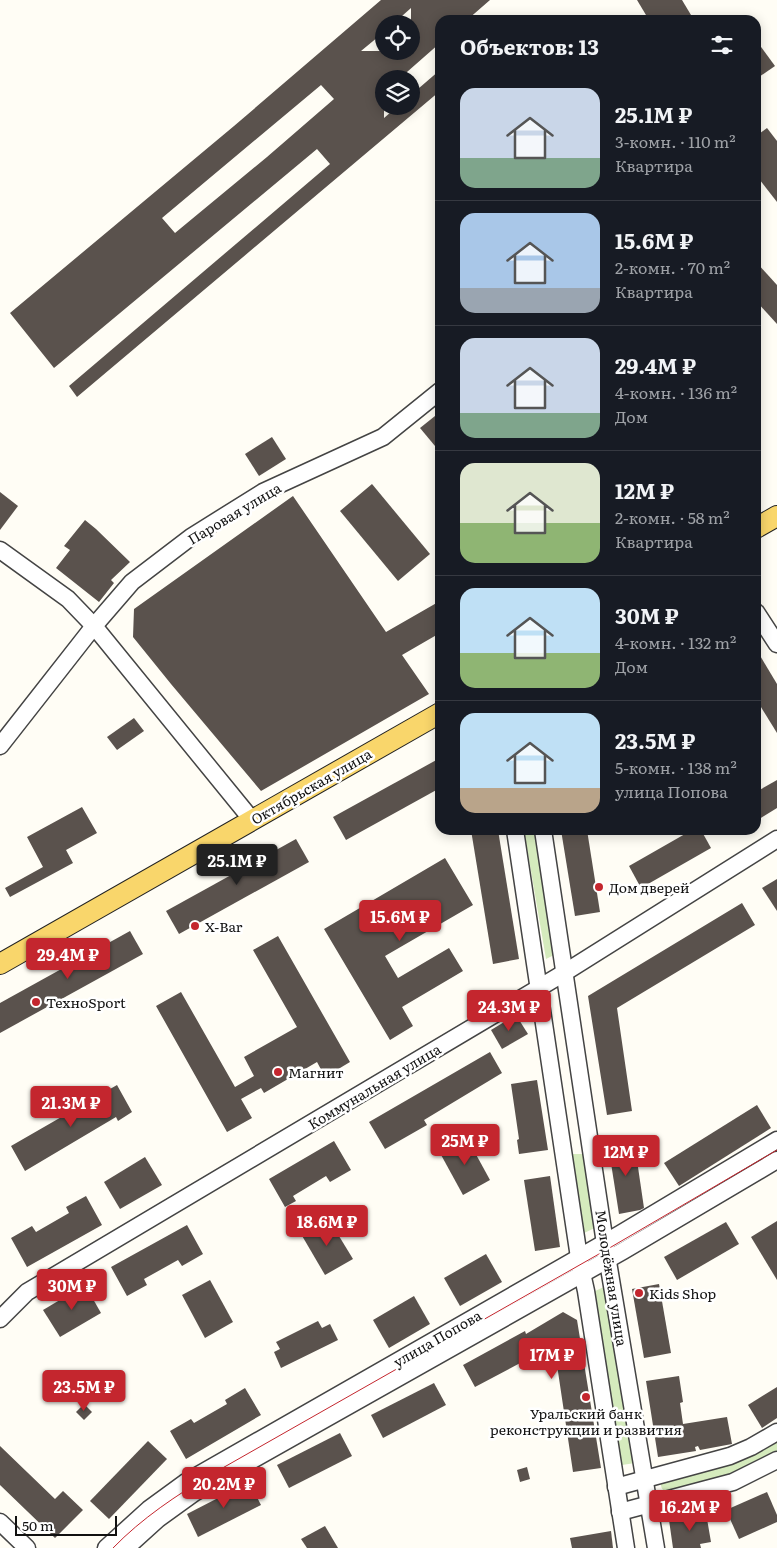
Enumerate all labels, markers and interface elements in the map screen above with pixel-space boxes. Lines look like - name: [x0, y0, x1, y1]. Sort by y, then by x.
- map controls: [375, 15, 420, 115]
- button: locate: [375, 15, 420, 60]
- text: Объектов: 13: [460, 30, 599, 61]
- icon: filters: [708, 31, 736, 59]
- button: layers: [375, 70, 420, 115]
- text: 25.1M ₽: [615, 98, 692, 129]
- icon: home: [500, 108, 560, 168]
- text: 3-комн. · 110 m²: [615, 129, 736, 153]
- text: Квартира: [615, 153, 693, 177]
- text: 15.6M ₽: [615, 224, 693, 255]
- icon: home: [500, 233, 560, 293]
- text: 2-комн. · 70 m²: [615, 255, 730, 279]
- text: Квартира: [615, 279, 693, 303]
- text: 29.4M ₽: [615, 349, 696, 380]
- icon: home: [500, 358, 560, 418]
- text: 4-комн. · 136 m²: [615, 380, 737, 404]
- text: Дом: [615, 404, 648, 428]
- text: 12M ₽: [615, 474, 674, 505]
- street label: Паровая улица: [184, 477, 285, 549]
- icon: home: [500, 483, 560, 543]
- text: 2-комн. · 58 m²: [615, 505, 730, 529]
- text: Квартира: [615, 529, 693, 553]
- text: 30M ₽: [615, 599, 679, 630]
- icon: home: [500, 608, 560, 668]
- text: 4-комн. · 132 m²: [615, 630, 736, 654]
- text: Дом: [615, 654, 648, 678]
- text: 23.5M ₽: [615, 724, 695, 755]
- icon: home: [500, 733, 560, 793]
- street label: Октябрьская улица: [247, 743, 375, 829]
- text: 5-комн. · 138 m²: [615, 755, 737, 779]
- text: улица Попова: [615, 779, 728, 803]
- pin: 25.1M ₽: [191, 844, 283, 886]
- text: 25.1M ₽: [208, 848, 266, 872]
- place label: Дом дверей: [609, 877, 690, 897]
- marker: Дом дверей: [593, 881, 605, 893]
- pin: 15.6M ₽: [354, 900, 446, 942]
- text: 15.6M ₽: [370, 904, 430, 928]
- place label: X-Bar: [205, 916, 243, 936]
- marker: X-Bar: [189, 920, 201, 932]
- pin: 29.4M ₽: [22, 938, 114, 980]
- text: 29.4M ₽: [37, 942, 99, 966]
- pin: 24.3M ₽: [463, 990, 555, 1032]
- place label: ТехноSport: [46, 992, 126, 1012]
- text: 24.3M ₽: [478, 994, 540, 1018]
- marker: ТехноSport: [30, 996, 42, 1008]
- street label: Коммунальная улица: [304, 1038, 445, 1134]
- place label: Магнит: [288, 1062, 344, 1082]
- marker: Магнит: [272, 1066, 284, 1078]
- pin: 21.3M ₽: [25, 1086, 117, 1128]
- text: 21.3M ₽: [41, 1090, 101, 1114]
- pin: 25M ₽: [430, 1124, 500, 1166]
- text: 25M ₽: [442, 1128, 488, 1152]
- pin: 12M ₽: [591, 1134, 661, 1177]
- text: 12M ₽: [604, 1139, 648, 1163]
- pin: 18.6M ₽: [281, 1204, 373, 1247]
- street label: Молодёжная улица: [591, 1208, 633, 1348]
- text: 18.6M ₽: [297, 1209, 357, 1233]
- pin: 30M ₽: [37, 1268, 107, 1311]
- text: 30M ₽: [48, 1273, 96, 1297]
- place label: Kids Shop: [649, 1283, 716, 1303]
- marker: Kids Shop: [633, 1287, 645, 1299]
- street label: улица Попова: [389, 1304, 485, 1371]
- pin: 17M ₽: [517, 1338, 587, 1380]
- text: 17M ₽: [530, 1342, 574, 1366]
- pin: 23.5M ₽: [38, 1370, 130, 1412]
- text: 23.5M ₽: [53, 1374, 115, 1398]
- marker: Уральский банк реконструкции и развития: [580, 1391, 592, 1403]
- place label: Уральский банк реконструкции и развития: [490, 1403, 682, 1439]
- pin: 20.2M ₽: [178, 1466, 270, 1509]
- text: 20.2M ₽: [193, 1471, 255, 1495]
- pin: 16.2M ₽: [644, 1490, 736, 1532]
- text: 16.2M ₽: [660, 1494, 720, 1518]
- scale bar: [15, 1513, 118, 1536]
- text: 50 m: [22, 1515, 54, 1535]

